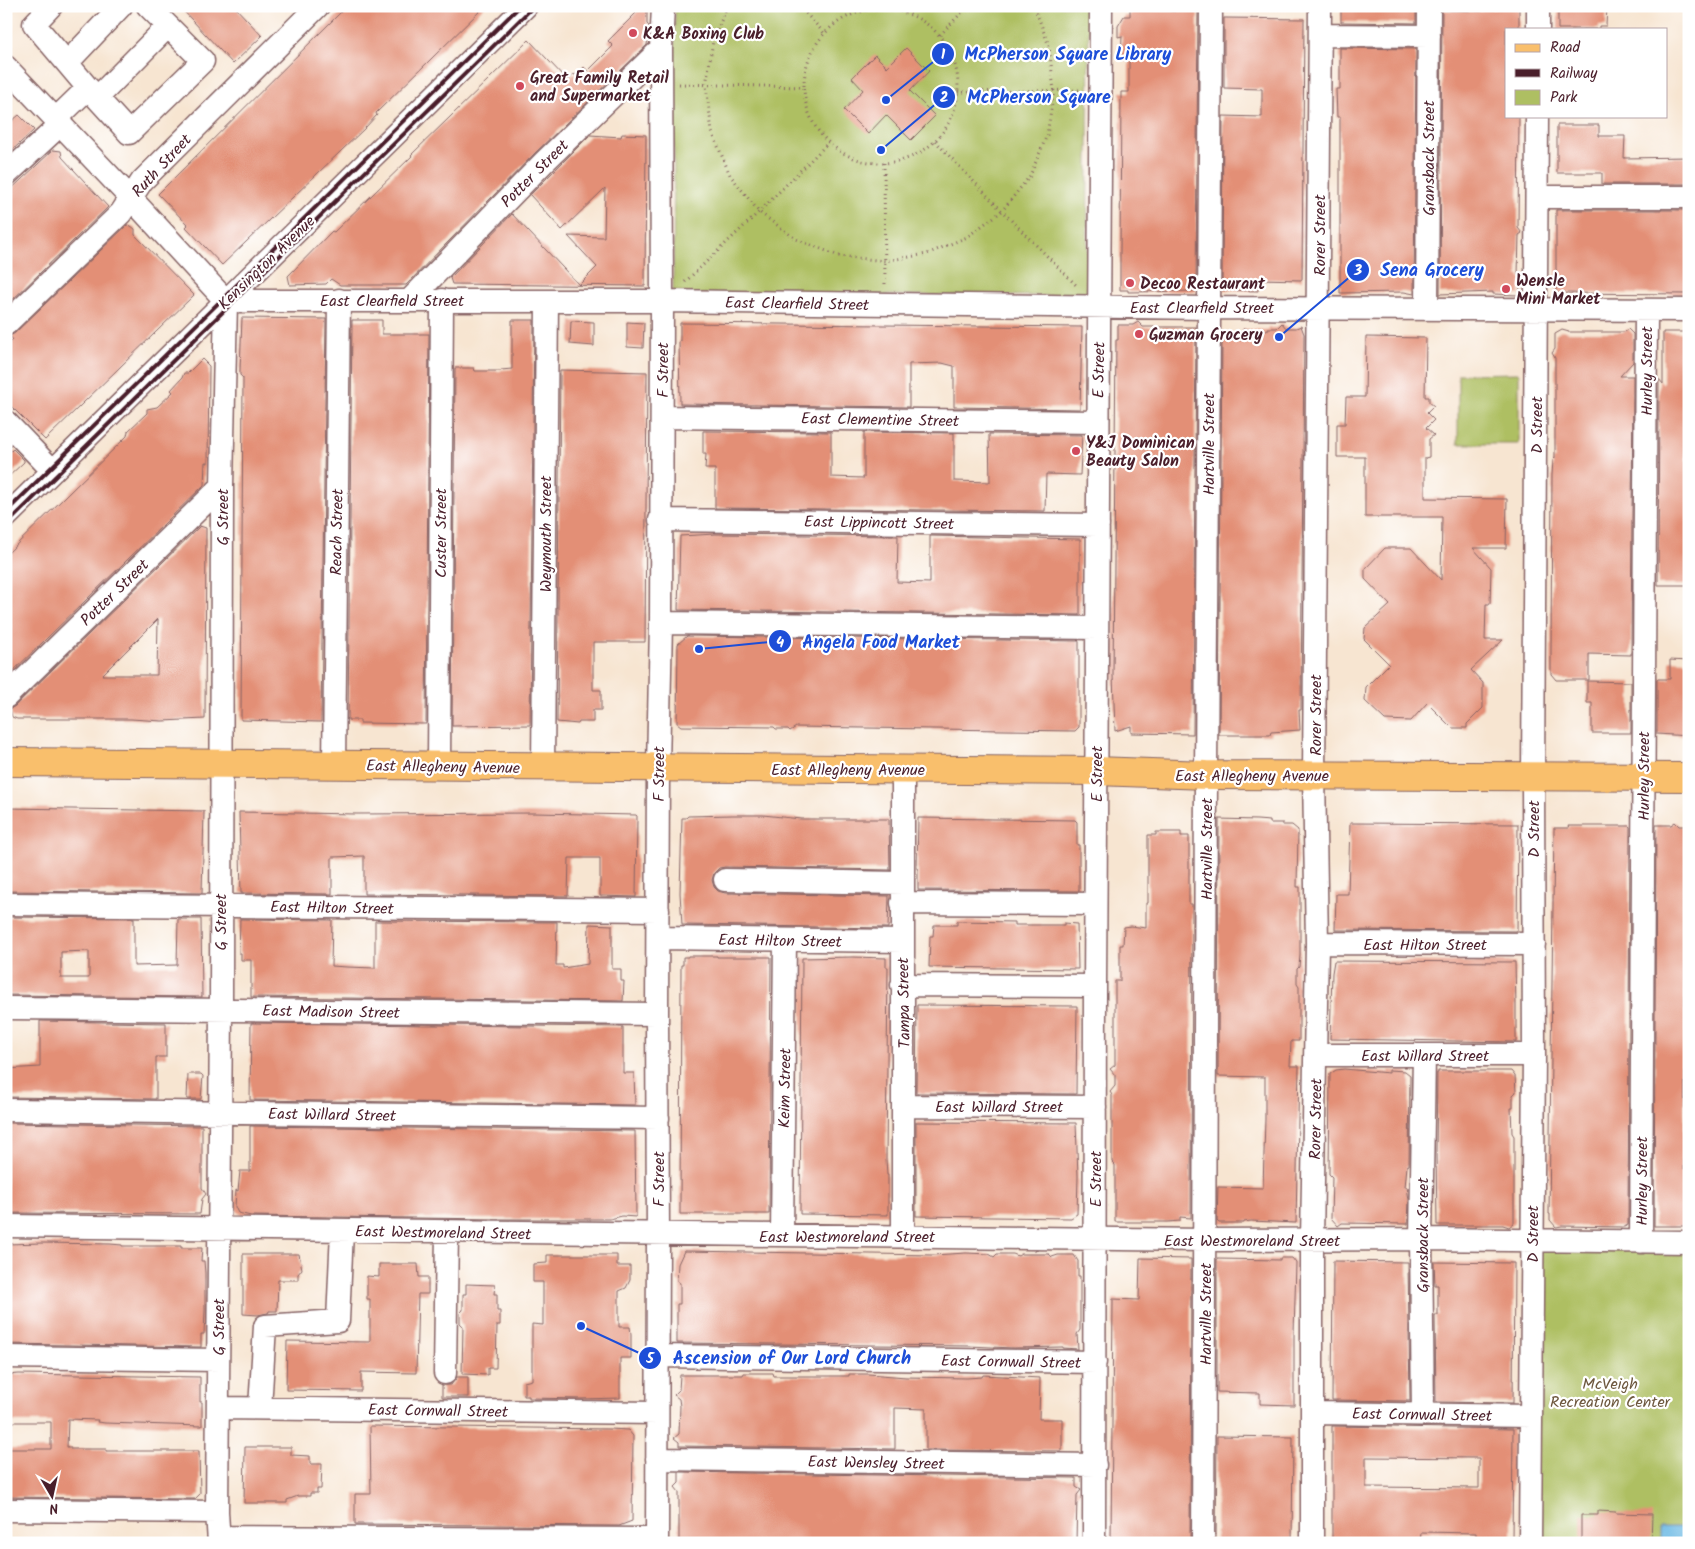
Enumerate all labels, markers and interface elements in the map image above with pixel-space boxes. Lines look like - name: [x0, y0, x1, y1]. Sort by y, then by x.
- place label: K&A Boxing Club: [643, 22, 764, 47]
- marker: K&A Boxing Club: [627, 27, 639, 39]
- legend: [1505, 28, 1668, 118]
- text: Road: [1550, 36, 1581, 60]
- callout: McPherson Square Library: [930, 37, 1182, 70]
- text: McPherson Square Library: [965, 41, 1172, 70]
- text: 1: [941, 43, 946, 67]
- text: Railway: [1550, 62, 1598, 86]
- place label: Great Family Retail and Supermarket: [530, 66, 669, 109]
- marker: Great Family Retail and Supermarket: [514, 80, 526, 92]
- callout: McPherson Square: [932, 80, 1120, 113]
- text: McPherson Square: [967, 84, 1111, 113]
- text: 2: [940, 86, 949, 110]
- text: Park: [1550, 86, 1578, 110]
- street label: Gransback Street: [1417, 99, 1442, 216]
- street label: Ruth Street: [126, 128, 199, 203]
- street label: Potter Street: [495, 134, 576, 214]
- street label: Rorer Street: [1308, 194, 1333, 276]
- street label: Kensington Avenue: [213, 210, 322, 316]
- callout: Sena Grocery: [1345, 253, 1494, 286]
- text: Sena Grocery: [1380, 257, 1485, 286]
- text: 3: [1353, 259, 1362, 283]
- place label: Wensle Mini Market: [1516, 269, 1601, 312]
- place label: Decoo Restaurant: [1140, 272, 1266, 297]
- marker: Decoo Restaurant: [1124, 277, 1136, 289]
- marker: Wensle Mini Market: [1500, 283, 1512, 295]
- street label: East Clearfield Street: [320, 289, 465, 314]
- street label: East Clearfield Street: [725, 291, 870, 318]
- street label: East Clearfield Street: [1130, 296, 1275, 321]
- place label: Guzman Grocery: [1149, 323, 1263, 348]
- street label: Hurley Street: [1635, 326, 1660, 416]
- marker: Guzman Grocery: [1133, 328, 1145, 340]
- street label: E Street: [1087, 341, 1113, 398]
- street label: F Street: [651, 342, 676, 398]
- street label: Hartville Street: [1197, 392, 1222, 495]
- street label: D Street: [1525, 396, 1550, 454]
- street label: East Clementine Street: [801, 407, 960, 434]
- place label: Y&J Dominican Beauty Salon: [1086, 431, 1195, 474]
- marker: Y&J Dominican Beauty Salon: [1070, 445, 1082, 457]
- street label: Weymouth Street: [534, 475, 559, 592]
- street label: Custer Street: [429, 487, 454, 578]
- street label: G Street: [211, 488, 236, 545]
- street label: Reach Street: [324, 488, 351, 576]
- street label: East Lippincott Street: [804, 510, 955, 537]
- street label: Potter Street: [75, 553, 156, 633]
- callout: Angela Food Market: [768, 625, 970, 658]
- text: Angela Food Market: [802, 629, 961, 658]
- text: 4: [776, 631, 784, 655]
- street label: Rorer Street: [1304, 674, 1329, 756]
- street label: Hurley Street: [1632, 731, 1657, 821]
- street label: E Street: [1085, 745, 1110, 802]
- street label: F Street: [647, 746, 672, 802]
- street label: East Allegheny Avenue: [366, 754, 520, 781]
- street label: East Allegheny Avenue: [771, 758, 925, 783]
- street label: East Allegheny Avenue: [1175, 764, 1329, 789]
- street label: Hartville Street: [1195, 797, 1220, 900]
- street label: D Street: [1522, 800, 1547, 858]
- street label: G Street: [209, 893, 234, 950]
- street label: East Hilton Street: [270, 895, 395, 922]
- street label: East Hilton Street: [718, 928, 843, 955]
- street label: East Hilton Street: [1363, 933, 1488, 958]
- street label: Tampa Street: [891, 956, 918, 1049]
- street label: East Madison Street: [262, 999, 401, 1026]
- street label: East Willard Street: [1361, 1044, 1490, 1069]
- street label: Keim Street: [772, 1047, 799, 1128]
- street label: Rorer Street: [1303, 1077, 1330, 1160]
- street label: East Willard Street: [935, 1095, 1064, 1120]
- street label: East Willard Street: [268, 1102, 397, 1129]
- street label: Hurley Street: [1630, 1136, 1655, 1226]
- street label: E Street: [1084, 1150, 1109, 1207]
- street label: F Street: [647, 1151, 672, 1207]
- street label: Gransback Street: [1411, 1176, 1436, 1293]
- street label: D Street: [1521, 1205, 1546, 1263]
- street label: East Westmoreland Street: [355, 1219, 532, 1248]
- street label: East Westmoreland Street: [759, 1225, 936, 1250]
- street label: East Westmoreland Street: [1164, 1229, 1341, 1254]
- street label: Hartville Street: [1194, 1262, 1219, 1365]
- street label: G Street: [207, 1298, 232, 1355]
- callout: Ascension of Our Lord Church: [637, 1342, 921, 1375]
- text: Ascension of Our Lord Church: [673, 1345, 911, 1374]
- text: 5: [645, 1347, 655, 1371]
- street label: East Cornwall Street: [941, 1349, 1082, 1376]
- park label: McVeigh Recreation Center: [1550, 1372, 1672, 1415]
- street label: East Cornwall Street: [368, 1398, 509, 1425]
- street label: East Cornwall Street: [1352, 1402, 1493, 1429]
- street label: East Wensley Street: [807, 1450, 945, 1477]
- north arrow: [28, 1472, 78, 1522]
- text: N: [48, 1496, 60, 1519]

